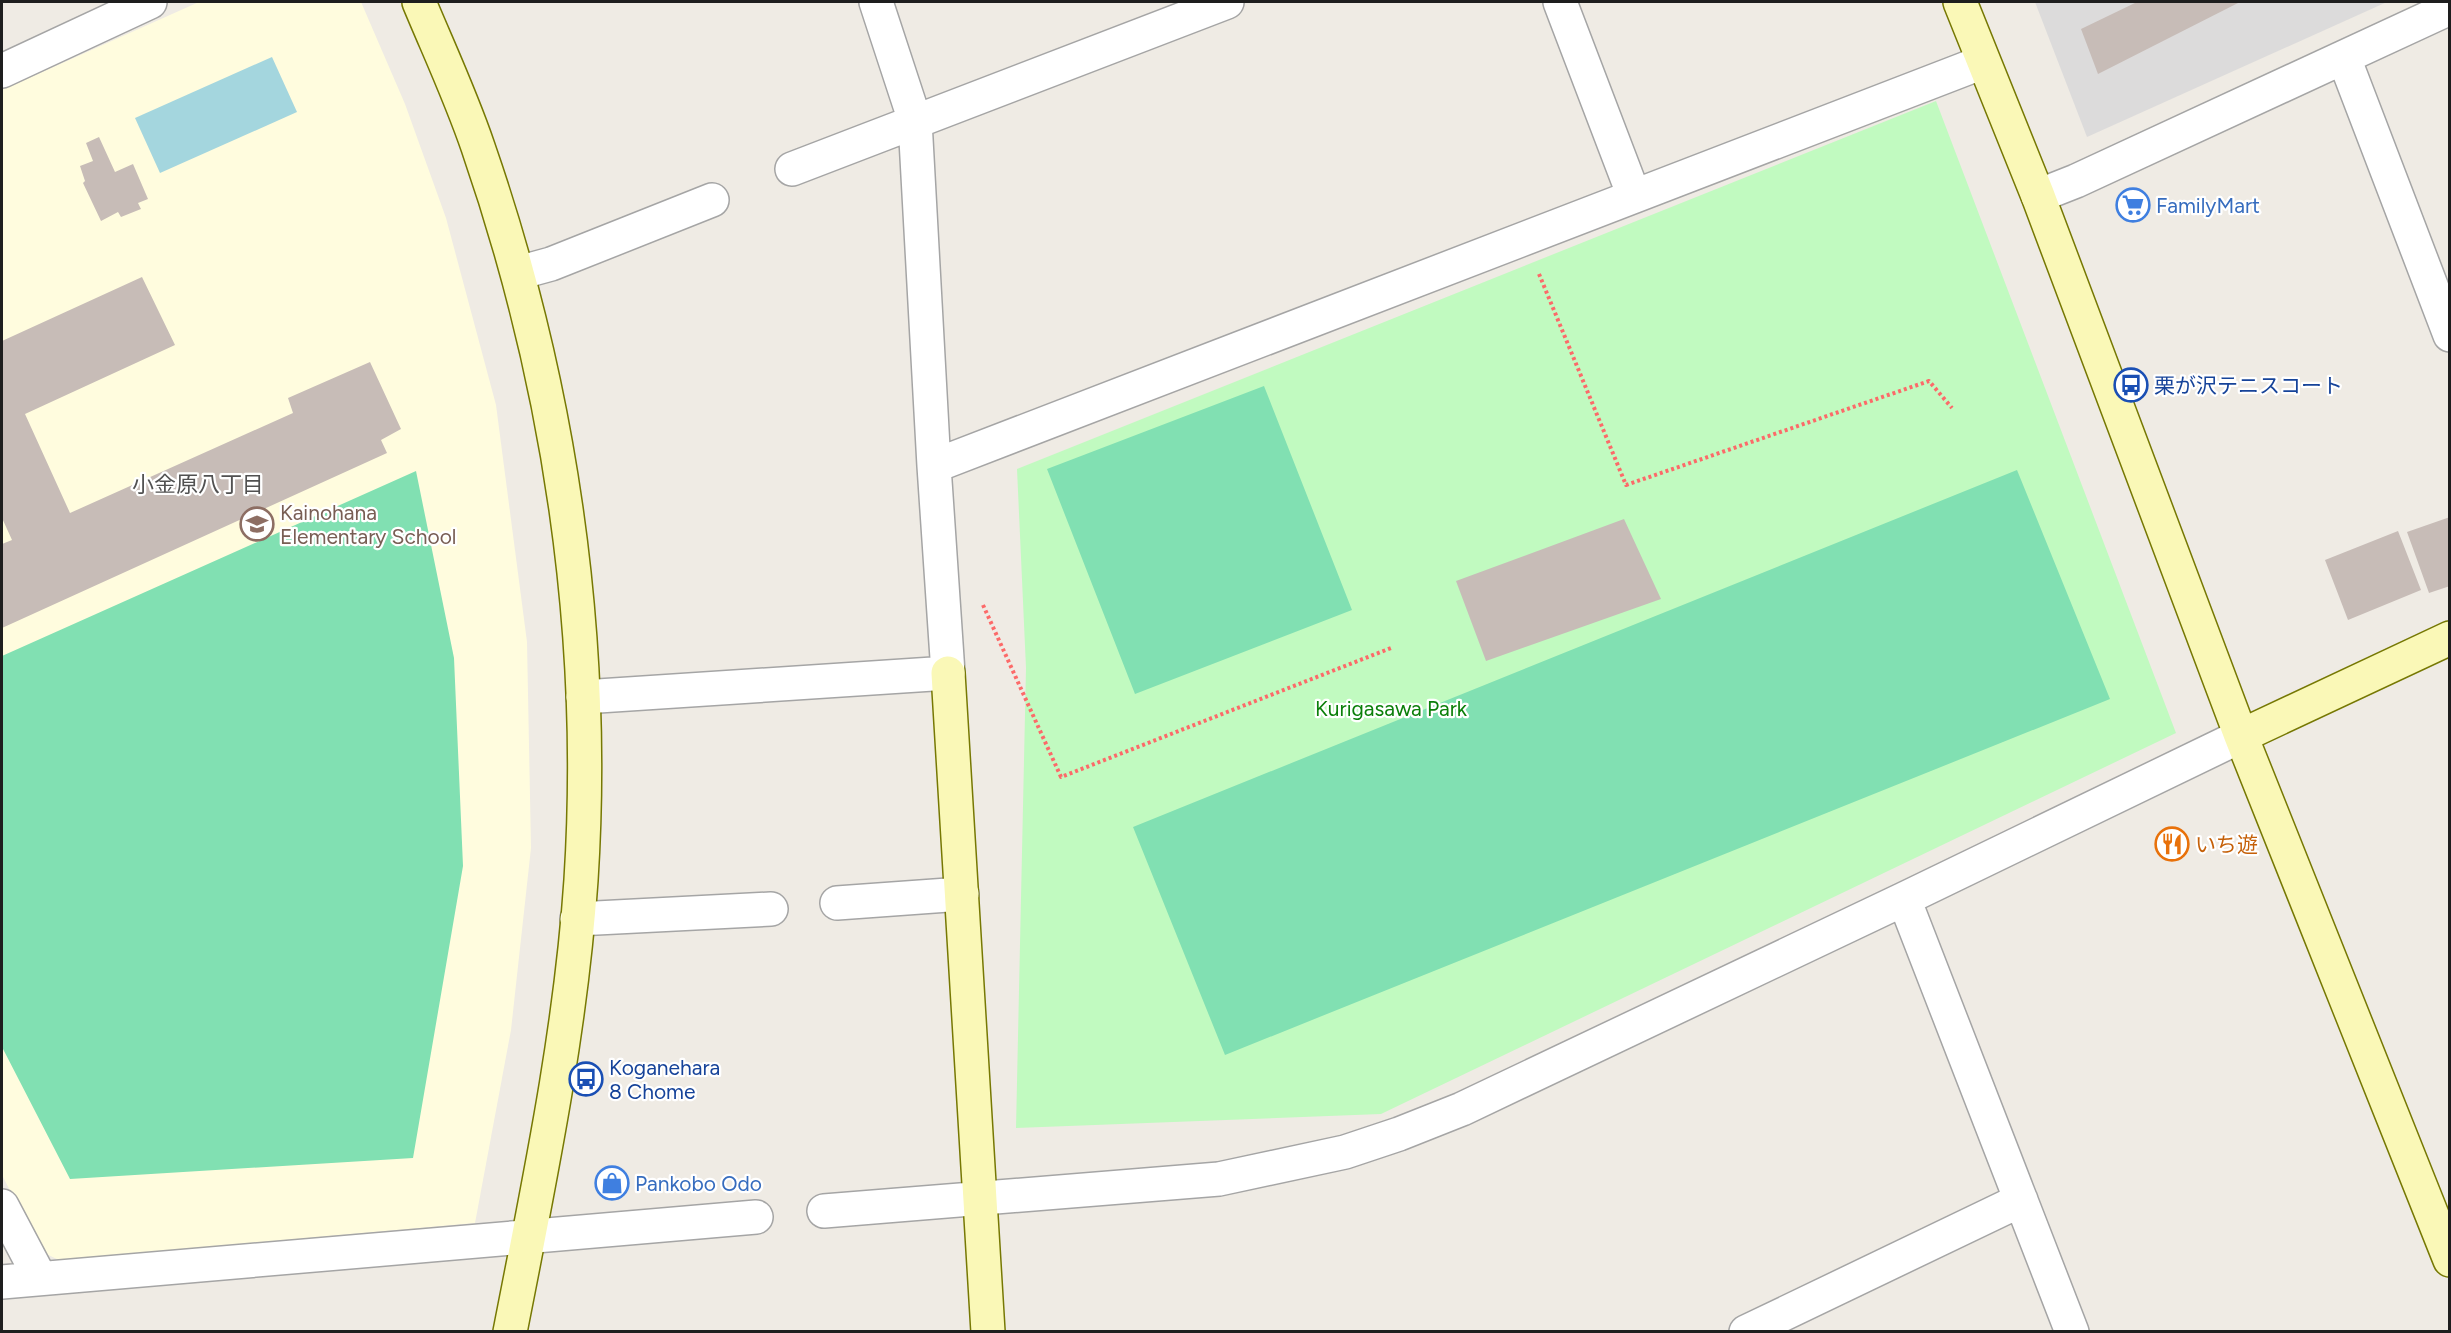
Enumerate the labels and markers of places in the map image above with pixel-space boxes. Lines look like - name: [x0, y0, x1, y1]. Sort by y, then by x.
- supermarket icon: FamilyMart: [2115, 187, 2151, 223]
- place label: FamilyMart: [2156, 193, 2260, 218]
- bus stop icon: 栗が沢テニスコート: [2113, 367, 2149, 403]
- place label: 栗が沢テニスコート: [2154, 373, 2343, 398]
- place label: Kainohana Elementary School: [280, 500, 456, 549]
- school or university icon: Kainohana Elementary School: [239, 506, 275, 542]
- restaurant icon: いち遊: [2154, 826, 2190, 862]
- place label: いち遊: [2195, 832, 2258, 857]
- place label: Koganehara 8 Chome: [609, 1055, 720, 1104]
- bus stop icon: Koganehara 8 Chome: [568, 1061, 604, 1097]
- shop icon: Pankobo Odo: [594, 1165, 630, 1201]
- place label: Pankobo Odo: [635, 1171, 762, 1196]

